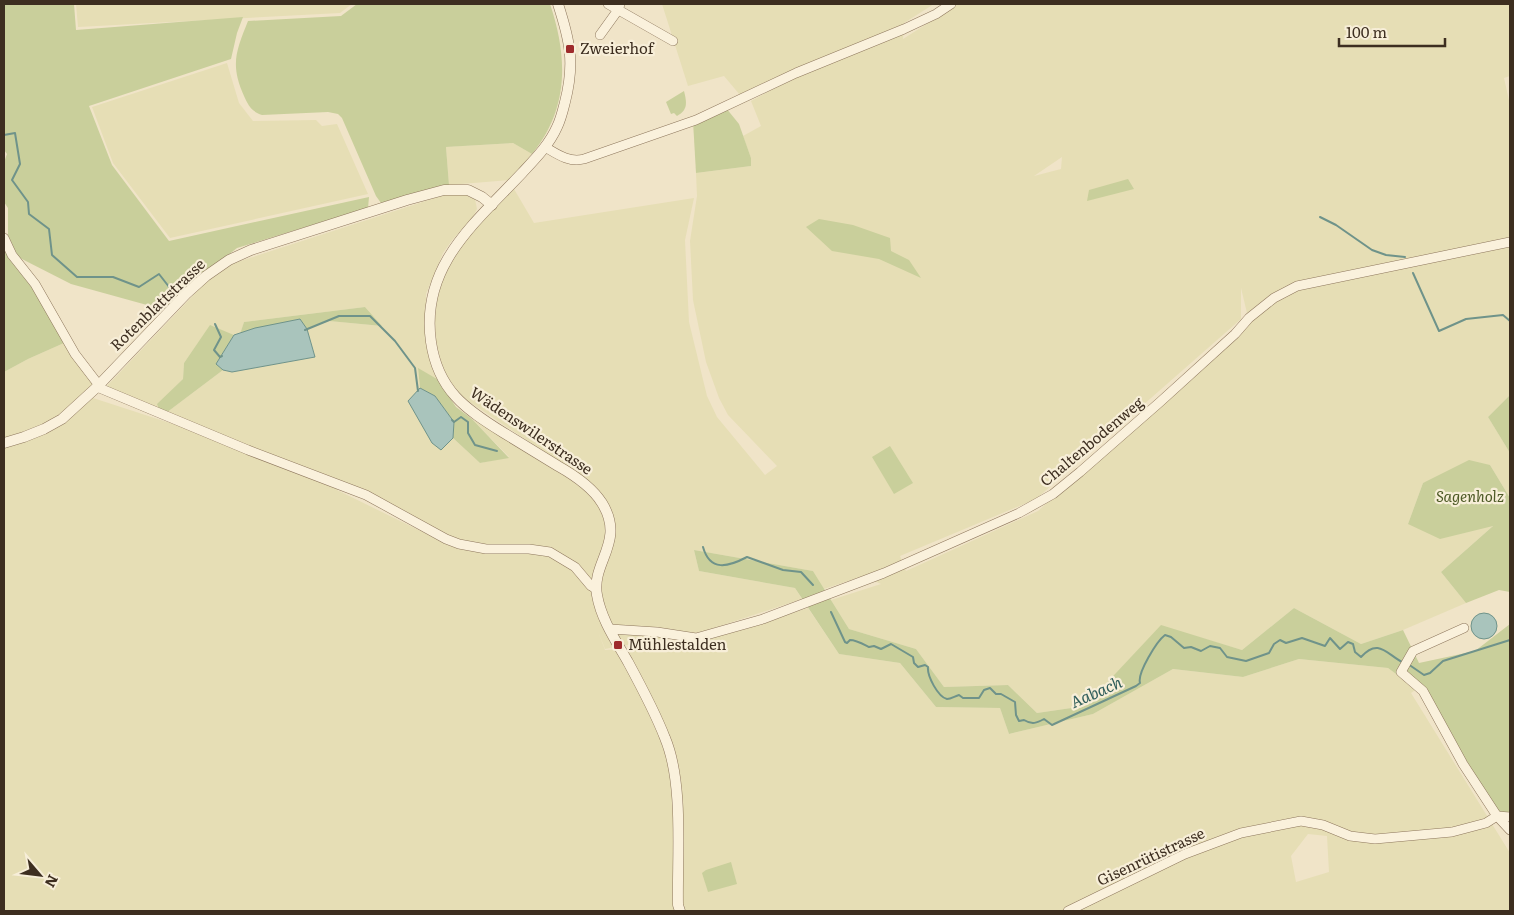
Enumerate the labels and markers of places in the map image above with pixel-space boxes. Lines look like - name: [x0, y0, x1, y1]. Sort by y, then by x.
- place label: Zweierhof: [580, 36, 655, 59]
- marker: Zweierhof: [564, 43, 576, 55]
- place label: Mühlestalden: [628, 632, 727, 655]
- marker: Mühlestalden: [612, 639, 624, 651]

